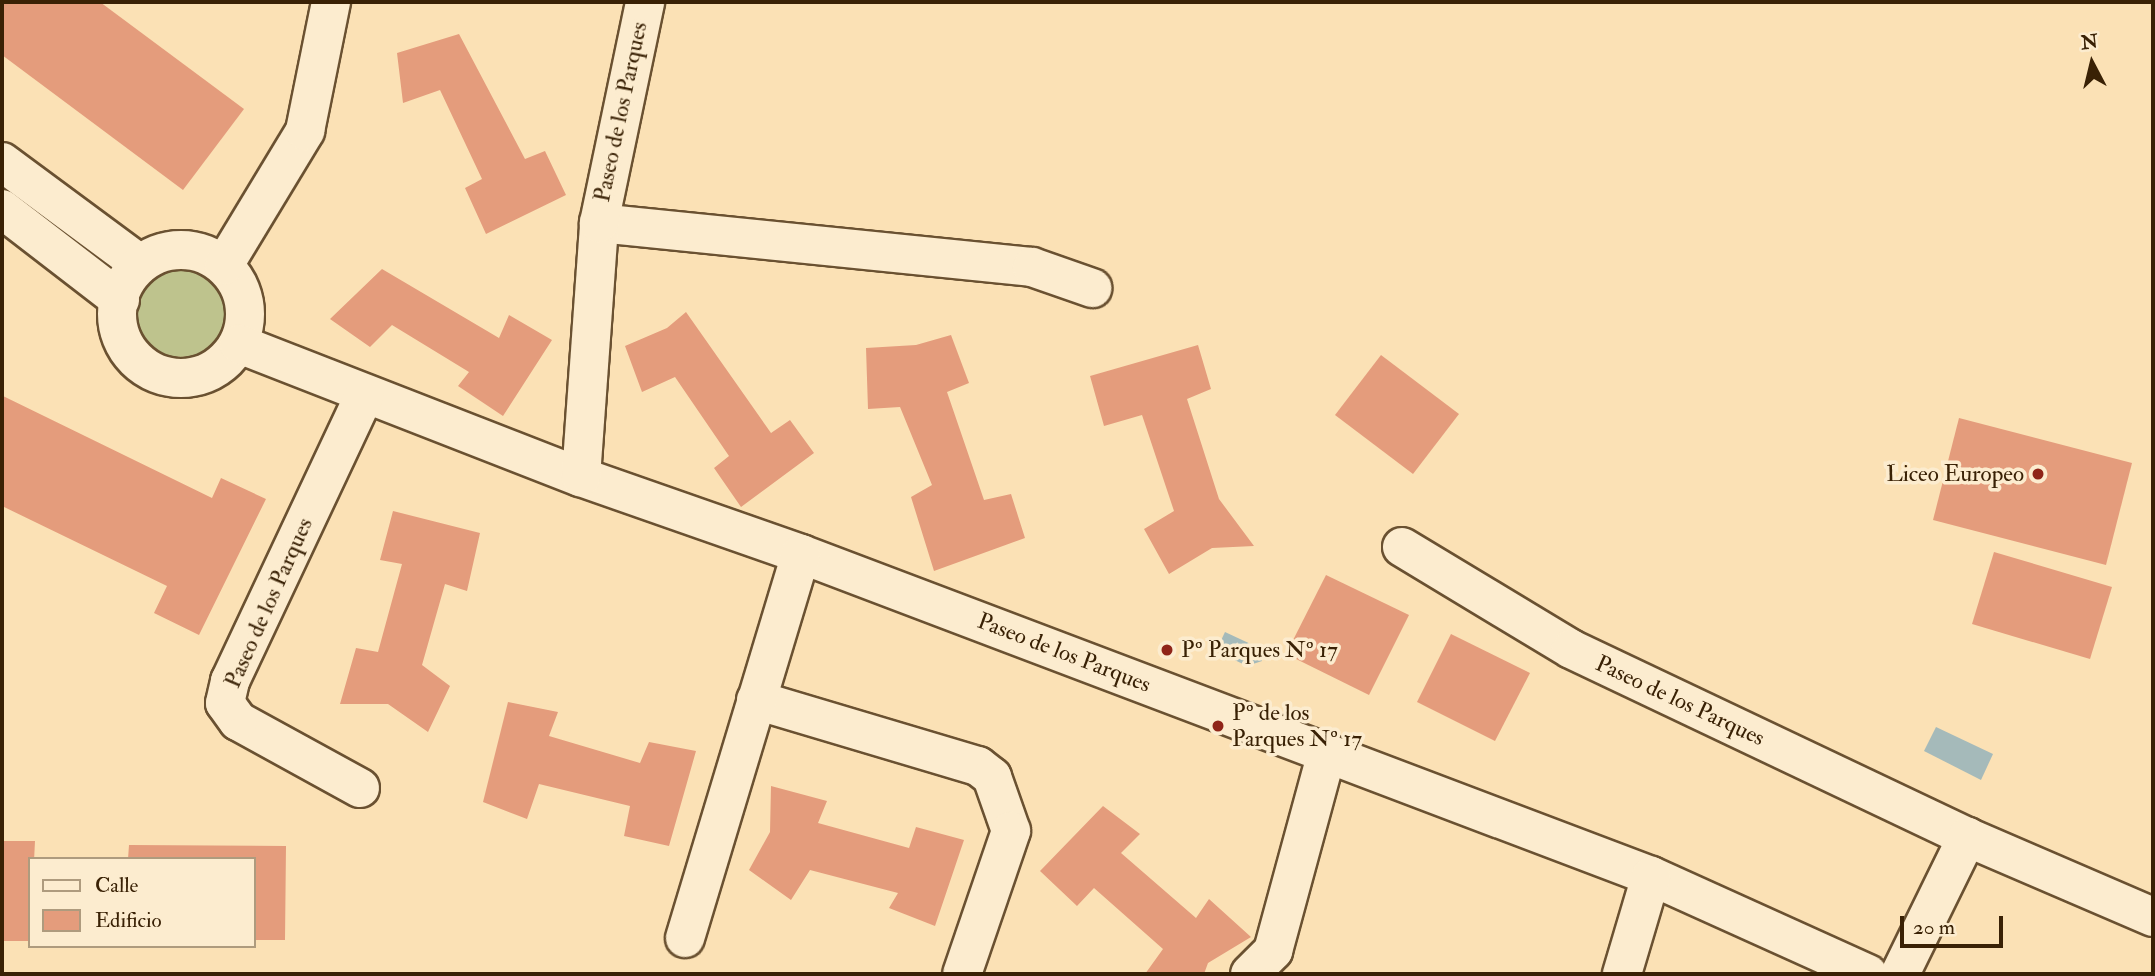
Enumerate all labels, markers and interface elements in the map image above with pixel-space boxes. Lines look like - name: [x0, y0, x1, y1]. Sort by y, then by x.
- street label: Paseo de los Parques: [588, 19, 654, 205]
- north arrow: [2057, 28, 2127, 98]
- text: N: [2080, 29, 2099, 55]
- place label: Liceo Europeo: [1886, 460, 2024, 488]
- marker: Liceo Europeo: [2030, 466, 2046, 482]
- street label: Paseo de los Parques: [219, 514, 319, 692]
- street label: Paseo de los Parques: [973, 607, 1155, 699]
- place label: Pº Parques Nº 17: [1181, 636, 1338, 664]
- marker: Pº Parques Nº 17: [1159, 642, 1175, 658]
- street label: Paseo de los Parques: [1591, 650, 1769, 752]
- place label: Pº de los Parques Nº 17: [1232, 699, 1362, 753]
- marker: Pº de los Parques Nº 17: [1210, 718, 1226, 734]
- legend: [28, 857, 256, 948]
- text: Calle: [95, 872, 138, 899]
- scale bar: [1903, 902, 2006, 946]
- text: Edificio: [95, 907, 162, 934]
- text: 20 m: [1913, 914, 1955, 941]

